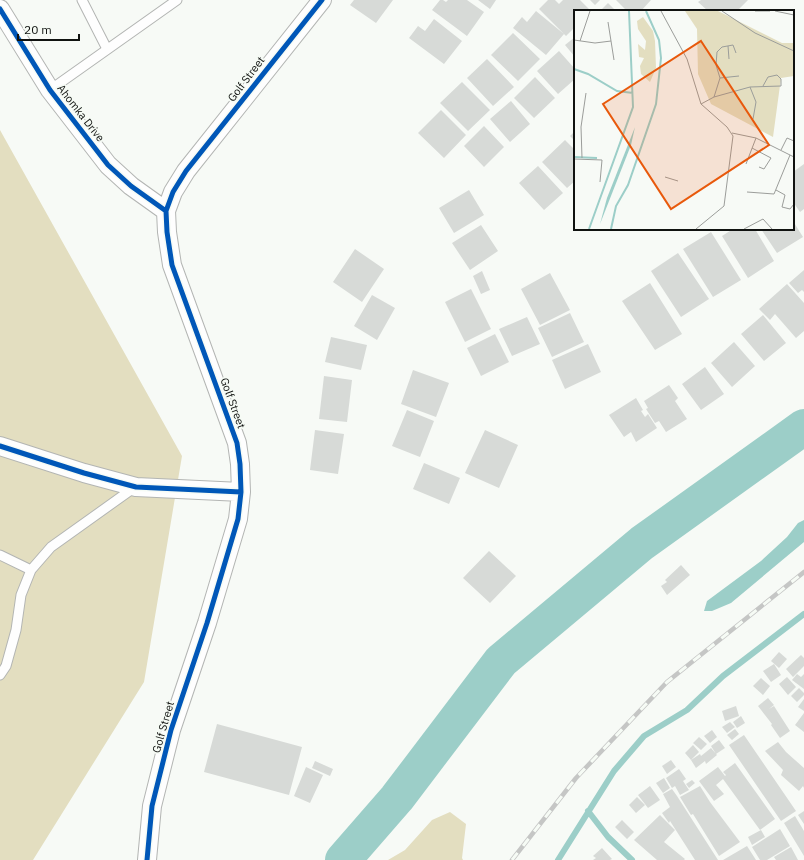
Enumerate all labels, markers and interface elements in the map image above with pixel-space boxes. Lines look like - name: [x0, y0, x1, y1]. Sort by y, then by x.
- inset map: [574, 10, 794, 230]
- scale bar: [18, 16, 79, 42]
- text: 20 m: [24, 22, 52, 37]
- street label: Golf Street: [224, 53, 268, 104]
- street label: Ahomka Drive: [54, 82, 108, 144]
- street label: Golf Street: [217, 376, 249, 430]
- street label: Golf Street: [149, 699, 177, 754]

